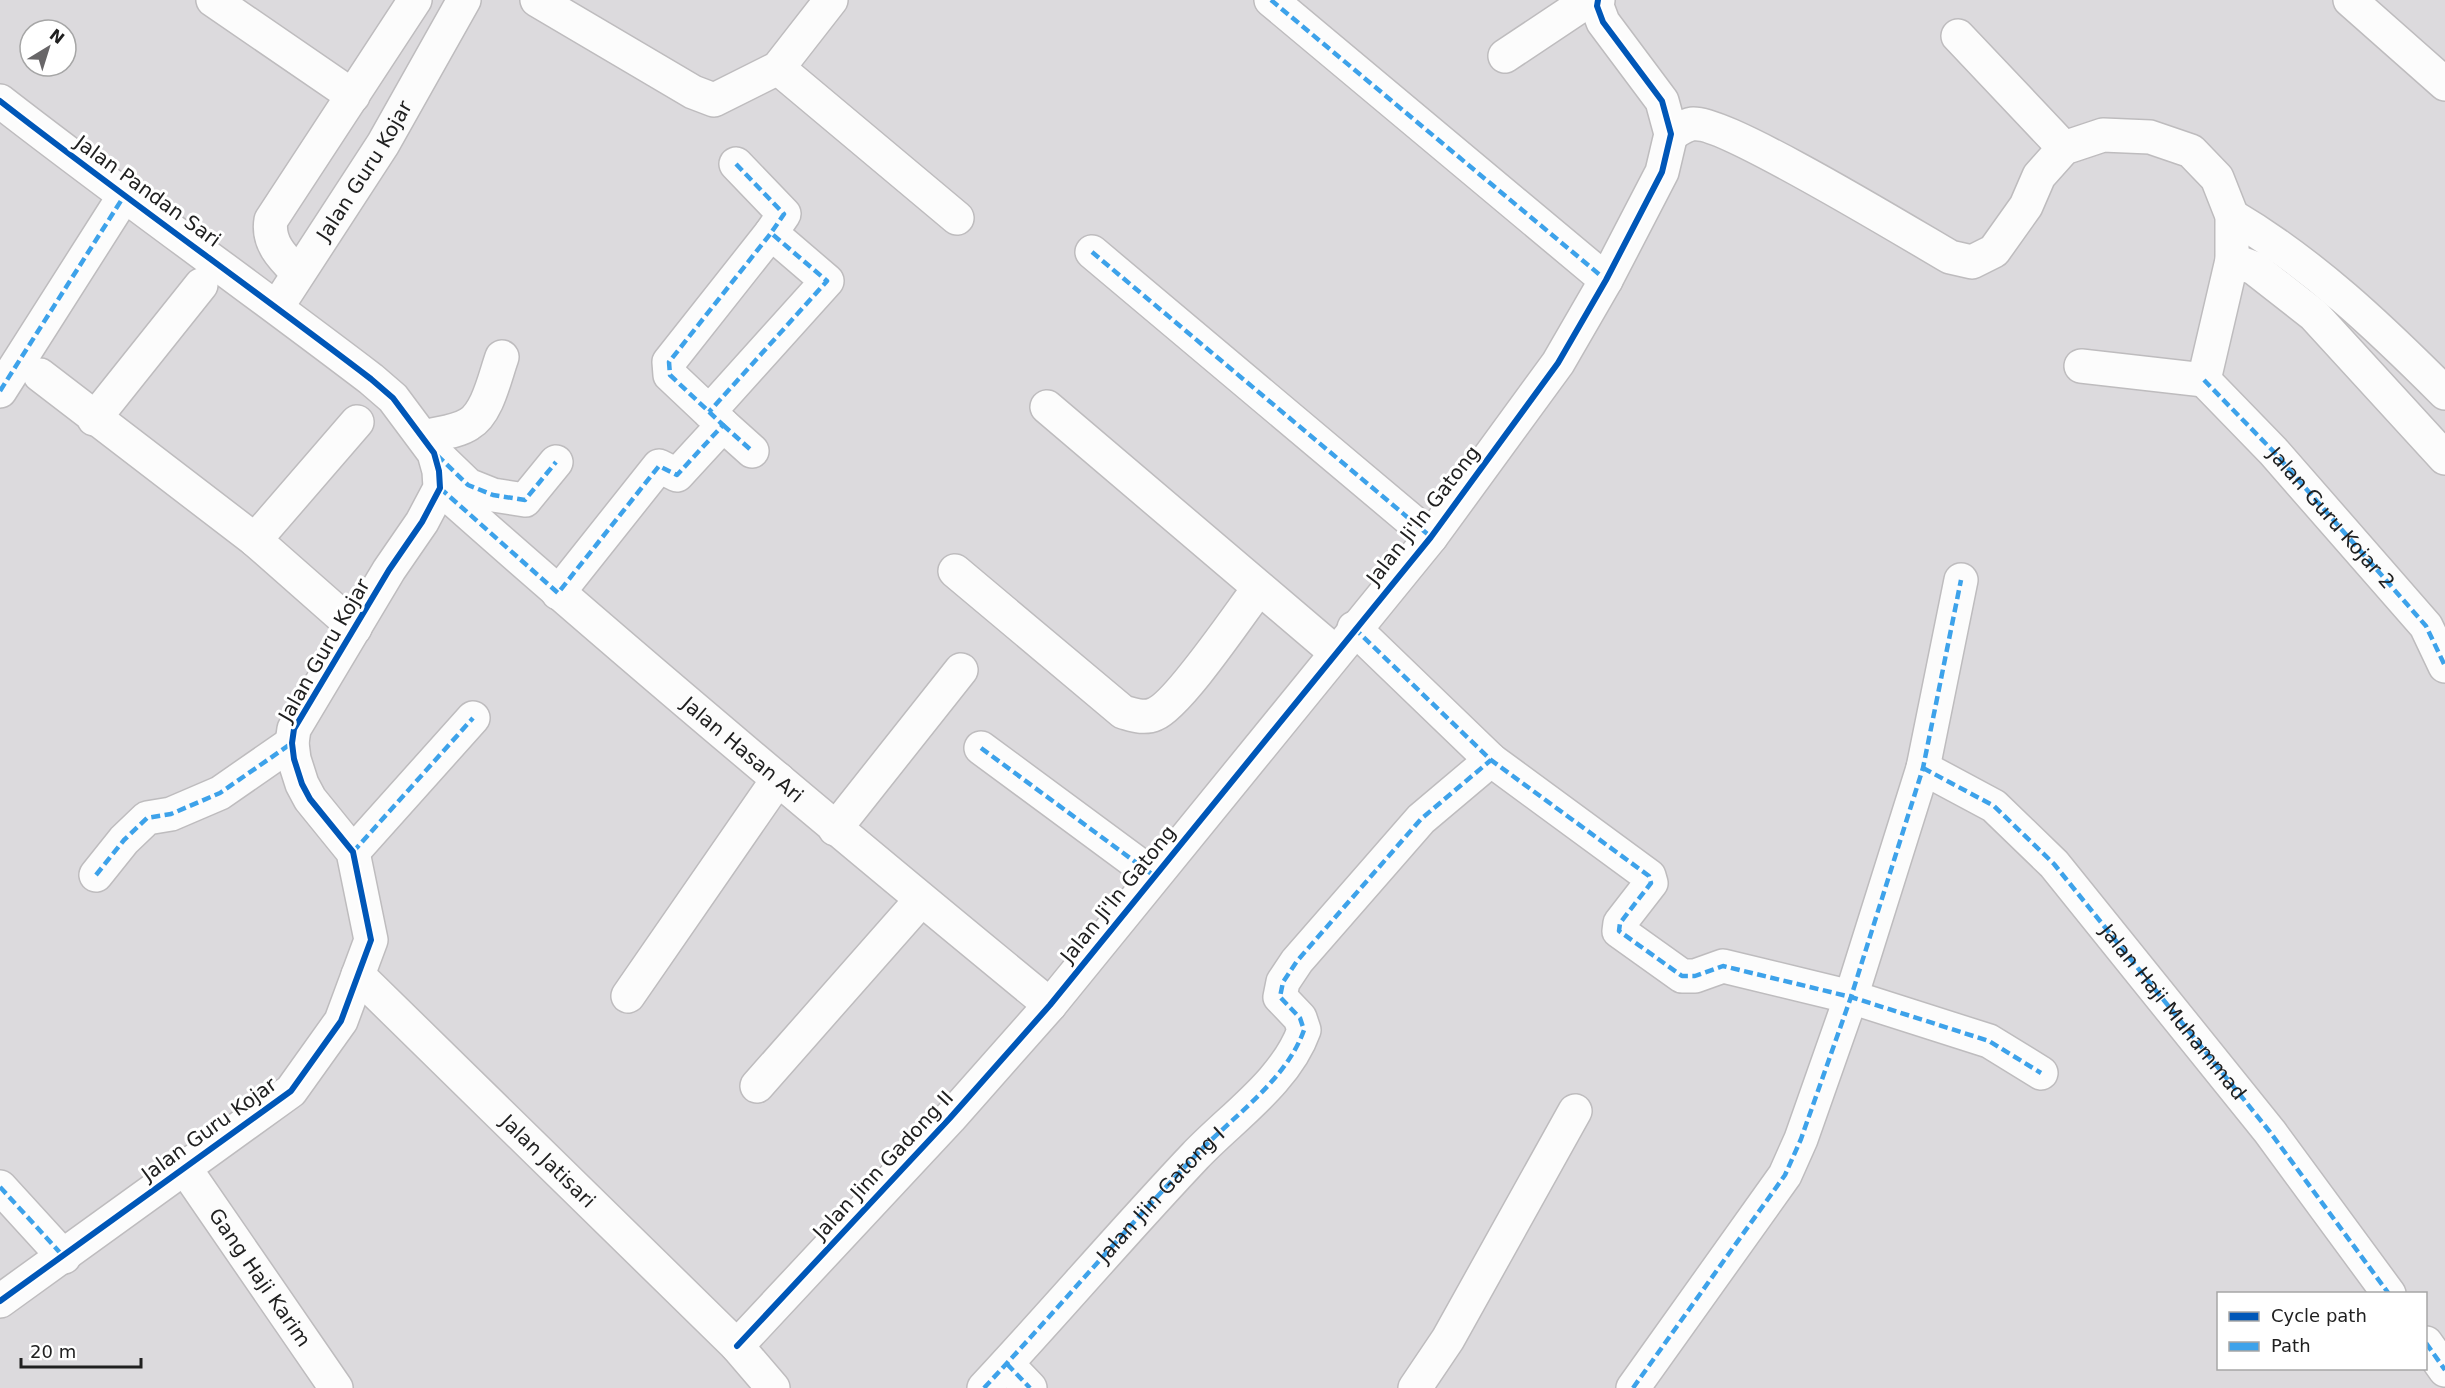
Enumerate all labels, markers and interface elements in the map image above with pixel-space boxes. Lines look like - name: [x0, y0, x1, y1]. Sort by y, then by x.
- north arrow: [18, 18, 78, 78]
- text: N: [46, 25, 68, 48]
- street label: Jalan Guru Kojar: [310, 96, 417, 247]
- street label: Jalan Pandan Sari: [69, 129, 225, 252]
- street label: Jalan Ji'ln Gatong: [1360, 441, 1485, 591]
- street label: Jalan Guru Kojar 2: [2262, 441, 2400, 594]
- street label: Jalan Guru Kojar: [272, 574, 375, 727]
- street label: Jalan Hasan Ari: [675, 690, 808, 808]
- street label: Jalan Ji'ln Gatong: [1054, 820, 1181, 969]
- street label: Jalan Haji Muhammad: [2094, 918, 2251, 1105]
- street label: Jalan Guru Kojar: [135, 1072, 282, 1187]
- street label: Jalan Jinn Gadong II: [807, 1086, 958, 1246]
- street label: Jalan Jatisari: [494, 1108, 600, 1213]
- street label: Jalan Jiin Gatong I: [1090, 1122, 1229, 1269]
- street label: Gang Haji Karim: [204, 1204, 316, 1351]
- legend: [2217, 1292, 2427, 1370]
- text: Cycle path: [2271, 1305, 2367, 1326]
- scale bar: [21, 1331, 141, 1369]
- text: Path: [2271, 1335, 2311, 1356]
- text: 20 m: [30, 1341, 76, 1362]

